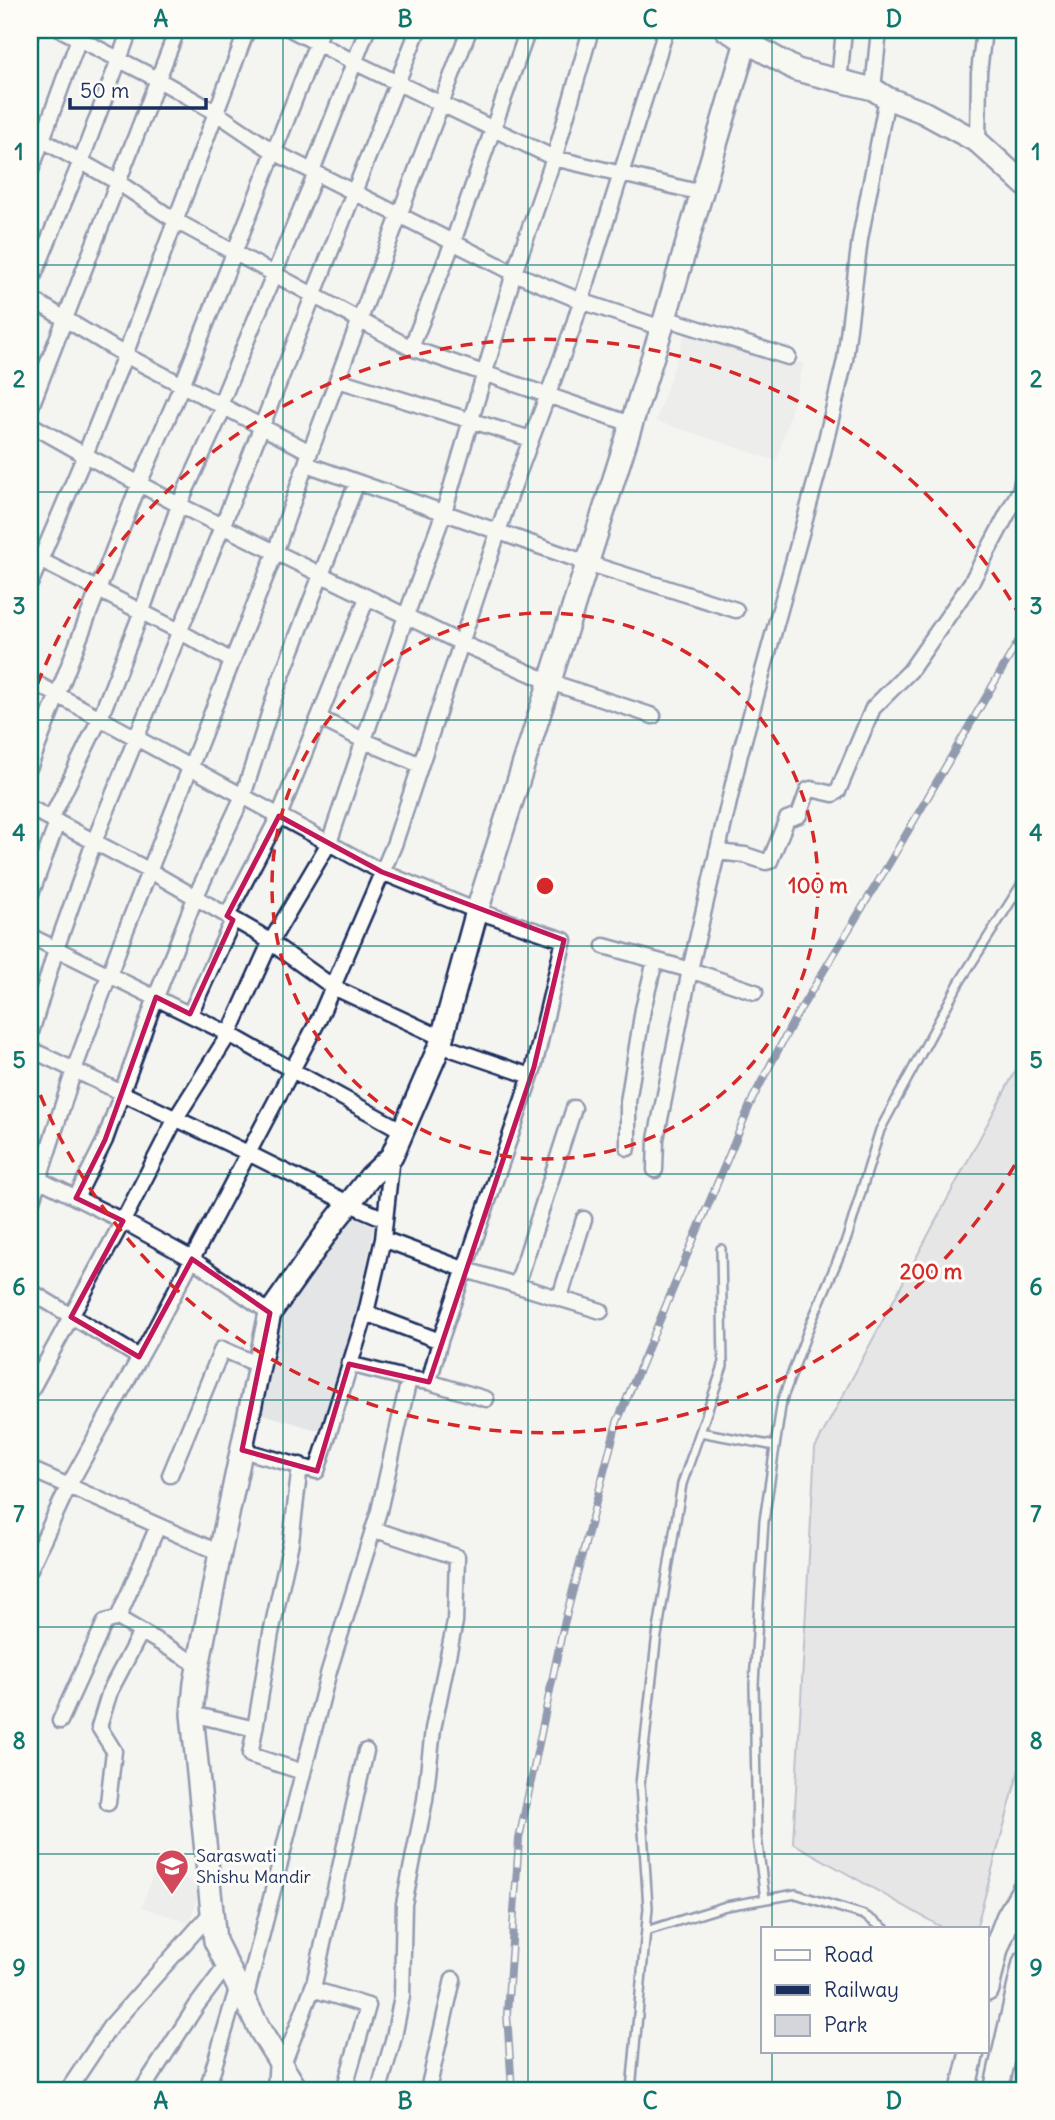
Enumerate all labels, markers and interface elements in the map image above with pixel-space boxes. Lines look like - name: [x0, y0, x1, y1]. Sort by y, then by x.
- text: A: [154, 4, 169, 33]
- text: B: [397, 4, 413, 33]
- text: C: [642, 4, 658, 33]
- text: D: [886, 4, 902, 33]
- scale bar: [70, 66, 206, 110]
- text: 50 m: [80, 77, 129, 104]
- text: 1: [14, 137, 24, 166]
- text: 1: [1031, 137, 1041, 166]
- text: 2: [13, 364, 26, 393]
- text: 2: [1030, 364, 1043, 393]
- text: 3: [12, 591, 26, 620]
- text: 3: [1029, 591, 1043, 620]
- text: 4: [12, 818, 26, 847]
- text: 4: [1029, 818, 1043, 847]
- text: 100 m: [788, 872, 848, 899]
- centre of rings: [533, 874, 557, 898]
- text: 5: [12, 1045, 26, 1074]
- text: 5: [1029, 1045, 1043, 1074]
- text: 200 m: [900, 1258, 963, 1285]
- text: 6: [12, 1272, 26, 1301]
- text: 6: [1029, 1272, 1043, 1301]
- text: 7: [13, 1499, 25, 1528]
- text: 7: [1030, 1499, 1042, 1528]
- text: 8: [12, 1726, 26, 1755]
- text: 8: [1029, 1726, 1043, 1755]
- place label: Saraswati Shishu Mandir: [196, 1844, 311, 1888]
- school or university icon: Saraswati Shishu Mandir: [153, 1847, 191, 1896]
- legend: [761, 1927, 988, 2054]
- text: Road: [824, 1941, 873, 1968]
- text: 9: [12, 1953, 26, 1982]
- text: 9: [1029, 1953, 1043, 1982]
- text: Railway: [824, 1976, 899, 2003]
- text: Park: [824, 2011, 867, 2038]
- text: A: [154, 2086, 169, 2115]
- text: B: [397, 2086, 413, 2115]
- text: C: [642, 2086, 658, 2115]
- text: D: [886, 2086, 902, 2115]

